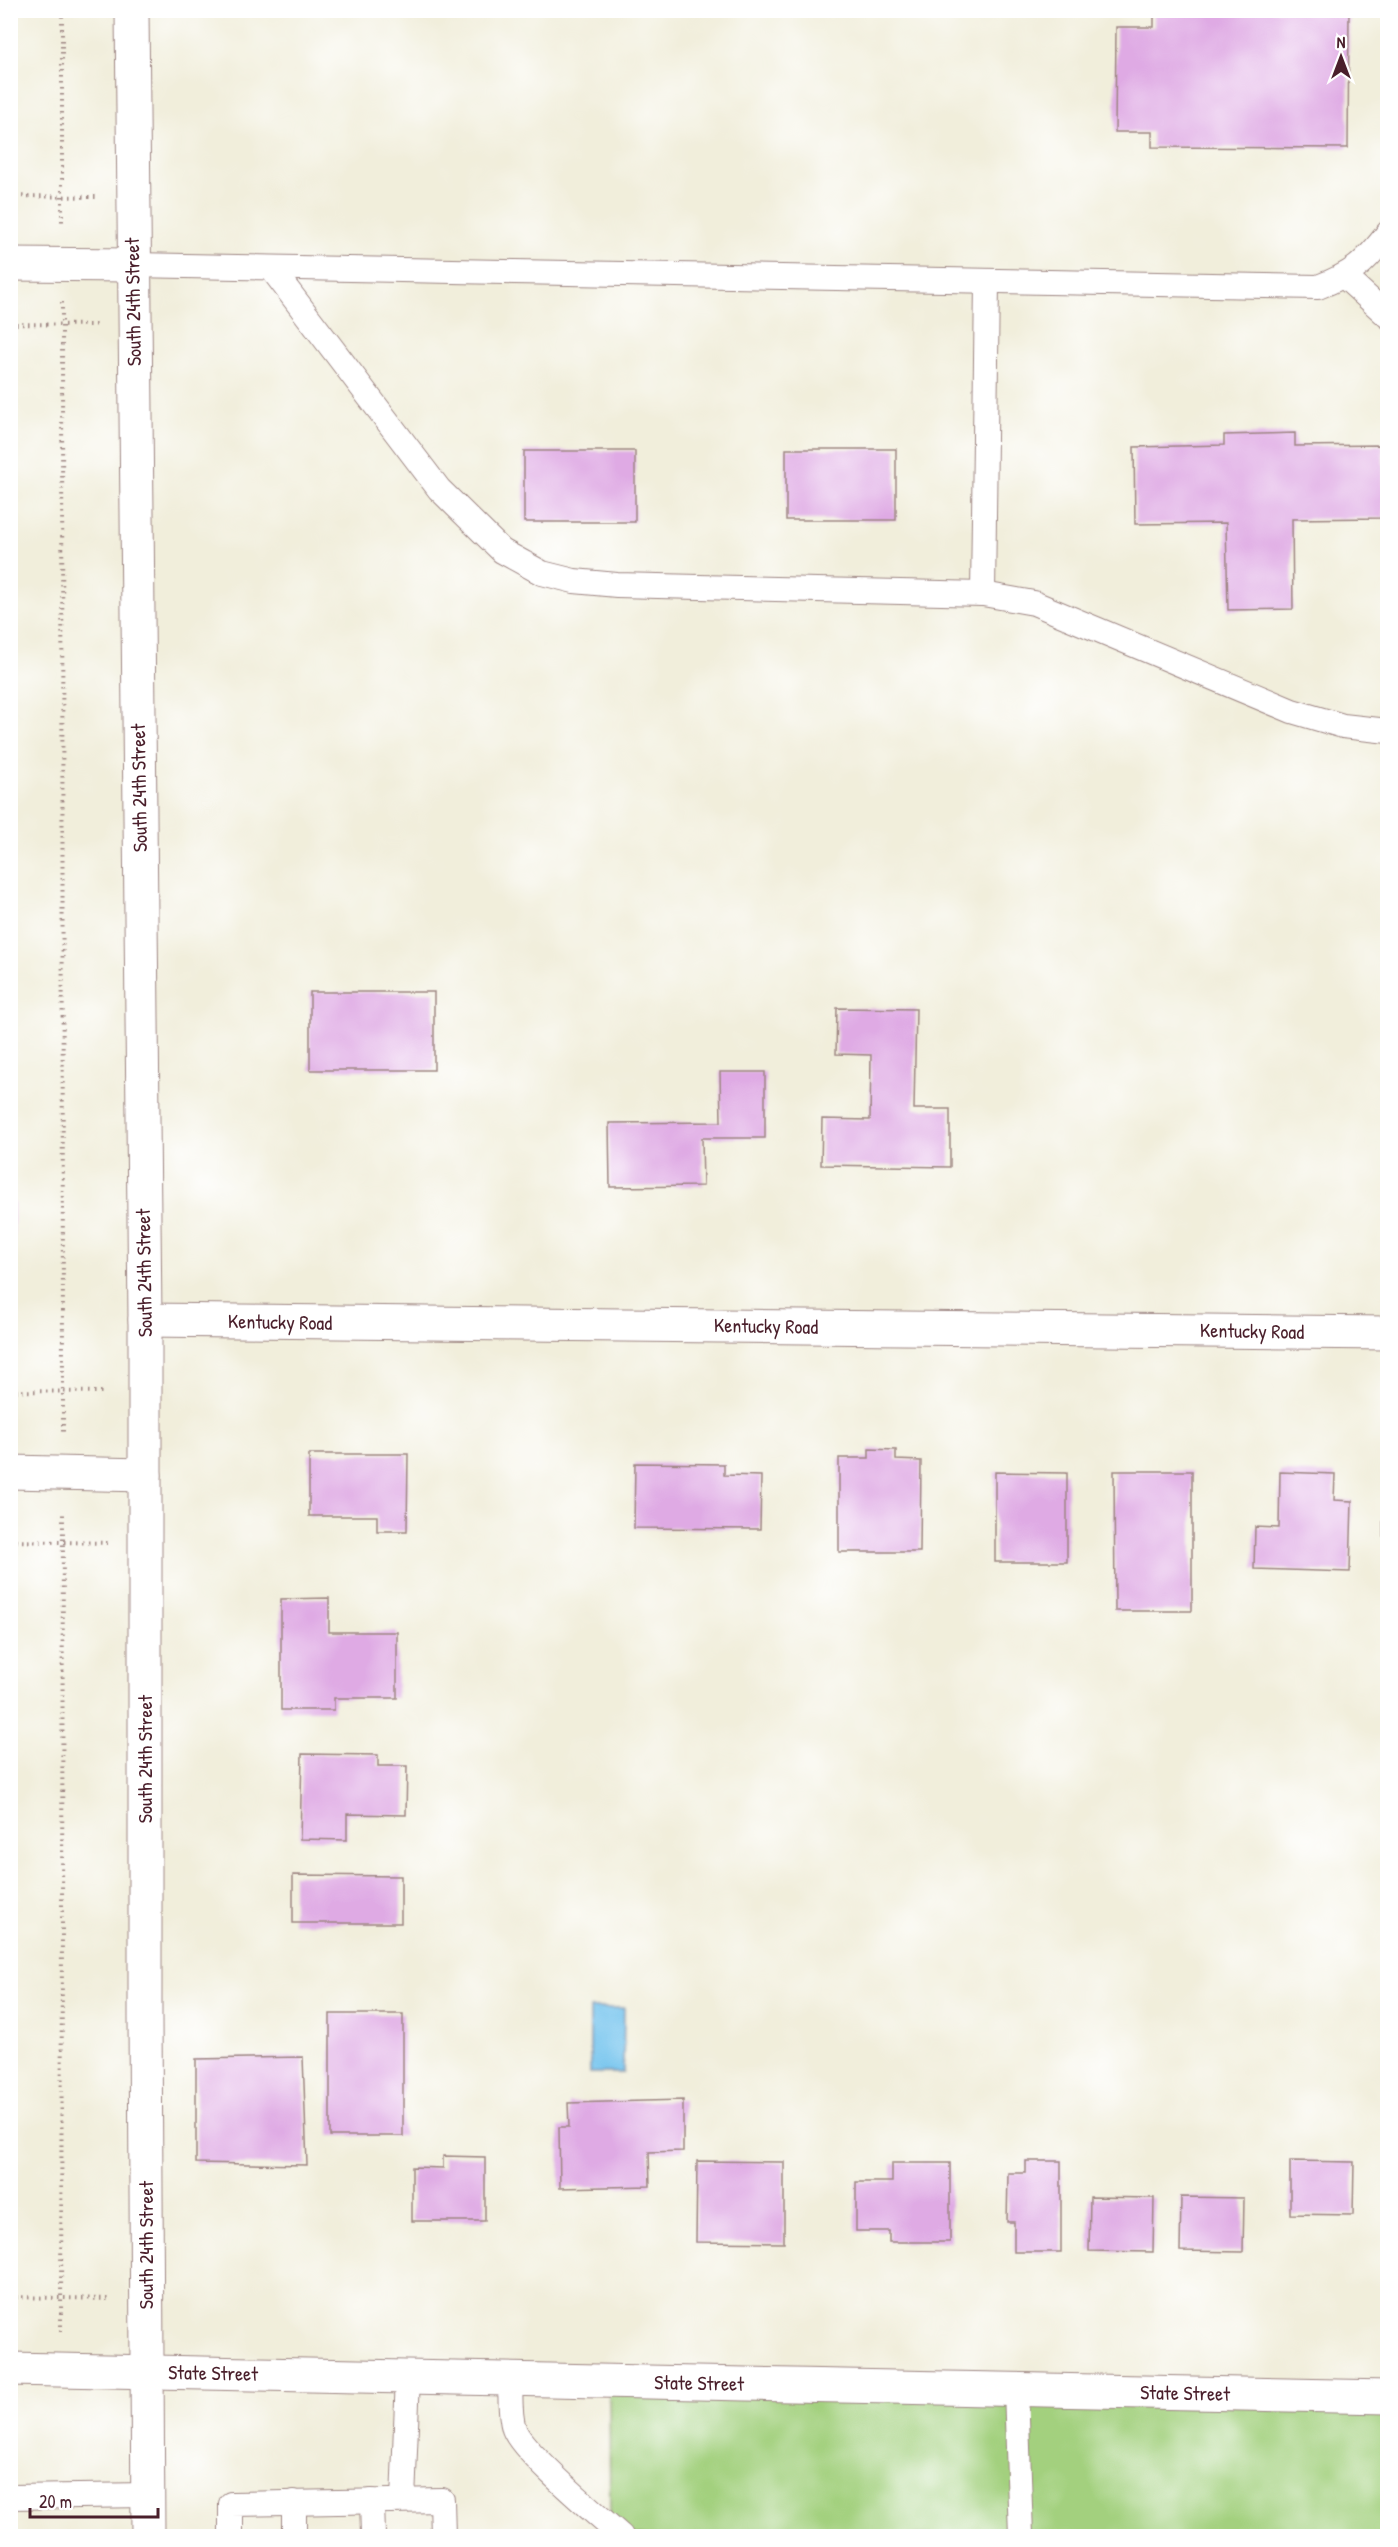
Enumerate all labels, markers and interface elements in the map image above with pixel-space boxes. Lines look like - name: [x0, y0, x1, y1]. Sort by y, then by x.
- north arrow: [1311, 27, 1371, 87]
- text: N: [1337, 31, 1346, 53]
- street label: South 24th Street: [118, 236, 147, 366]
- street label: South 24th Street: [124, 722, 153, 852]
- street label: South 24th Street: [129, 1207, 158, 1337]
- street label: Kentucky Road: [228, 1307, 333, 1336]
- street label: Kentucky Road: [714, 1311, 819, 1340]
- street label: Kentucky Road: [1200, 1316, 1305, 1345]
- street label: South 24th Street: [131, 1694, 158, 1823]
- street label: South 24th Street: [132, 2180, 159, 2309]
- street label: State Street: [168, 2358, 259, 2387]
- street label: State Street: [654, 2368, 745, 2397]
- street label: State Street: [1140, 2378, 1231, 2407]
- scale bar: [30, 2481, 158, 2519]
- text: 20 m: [39, 2489, 72, 2514]

